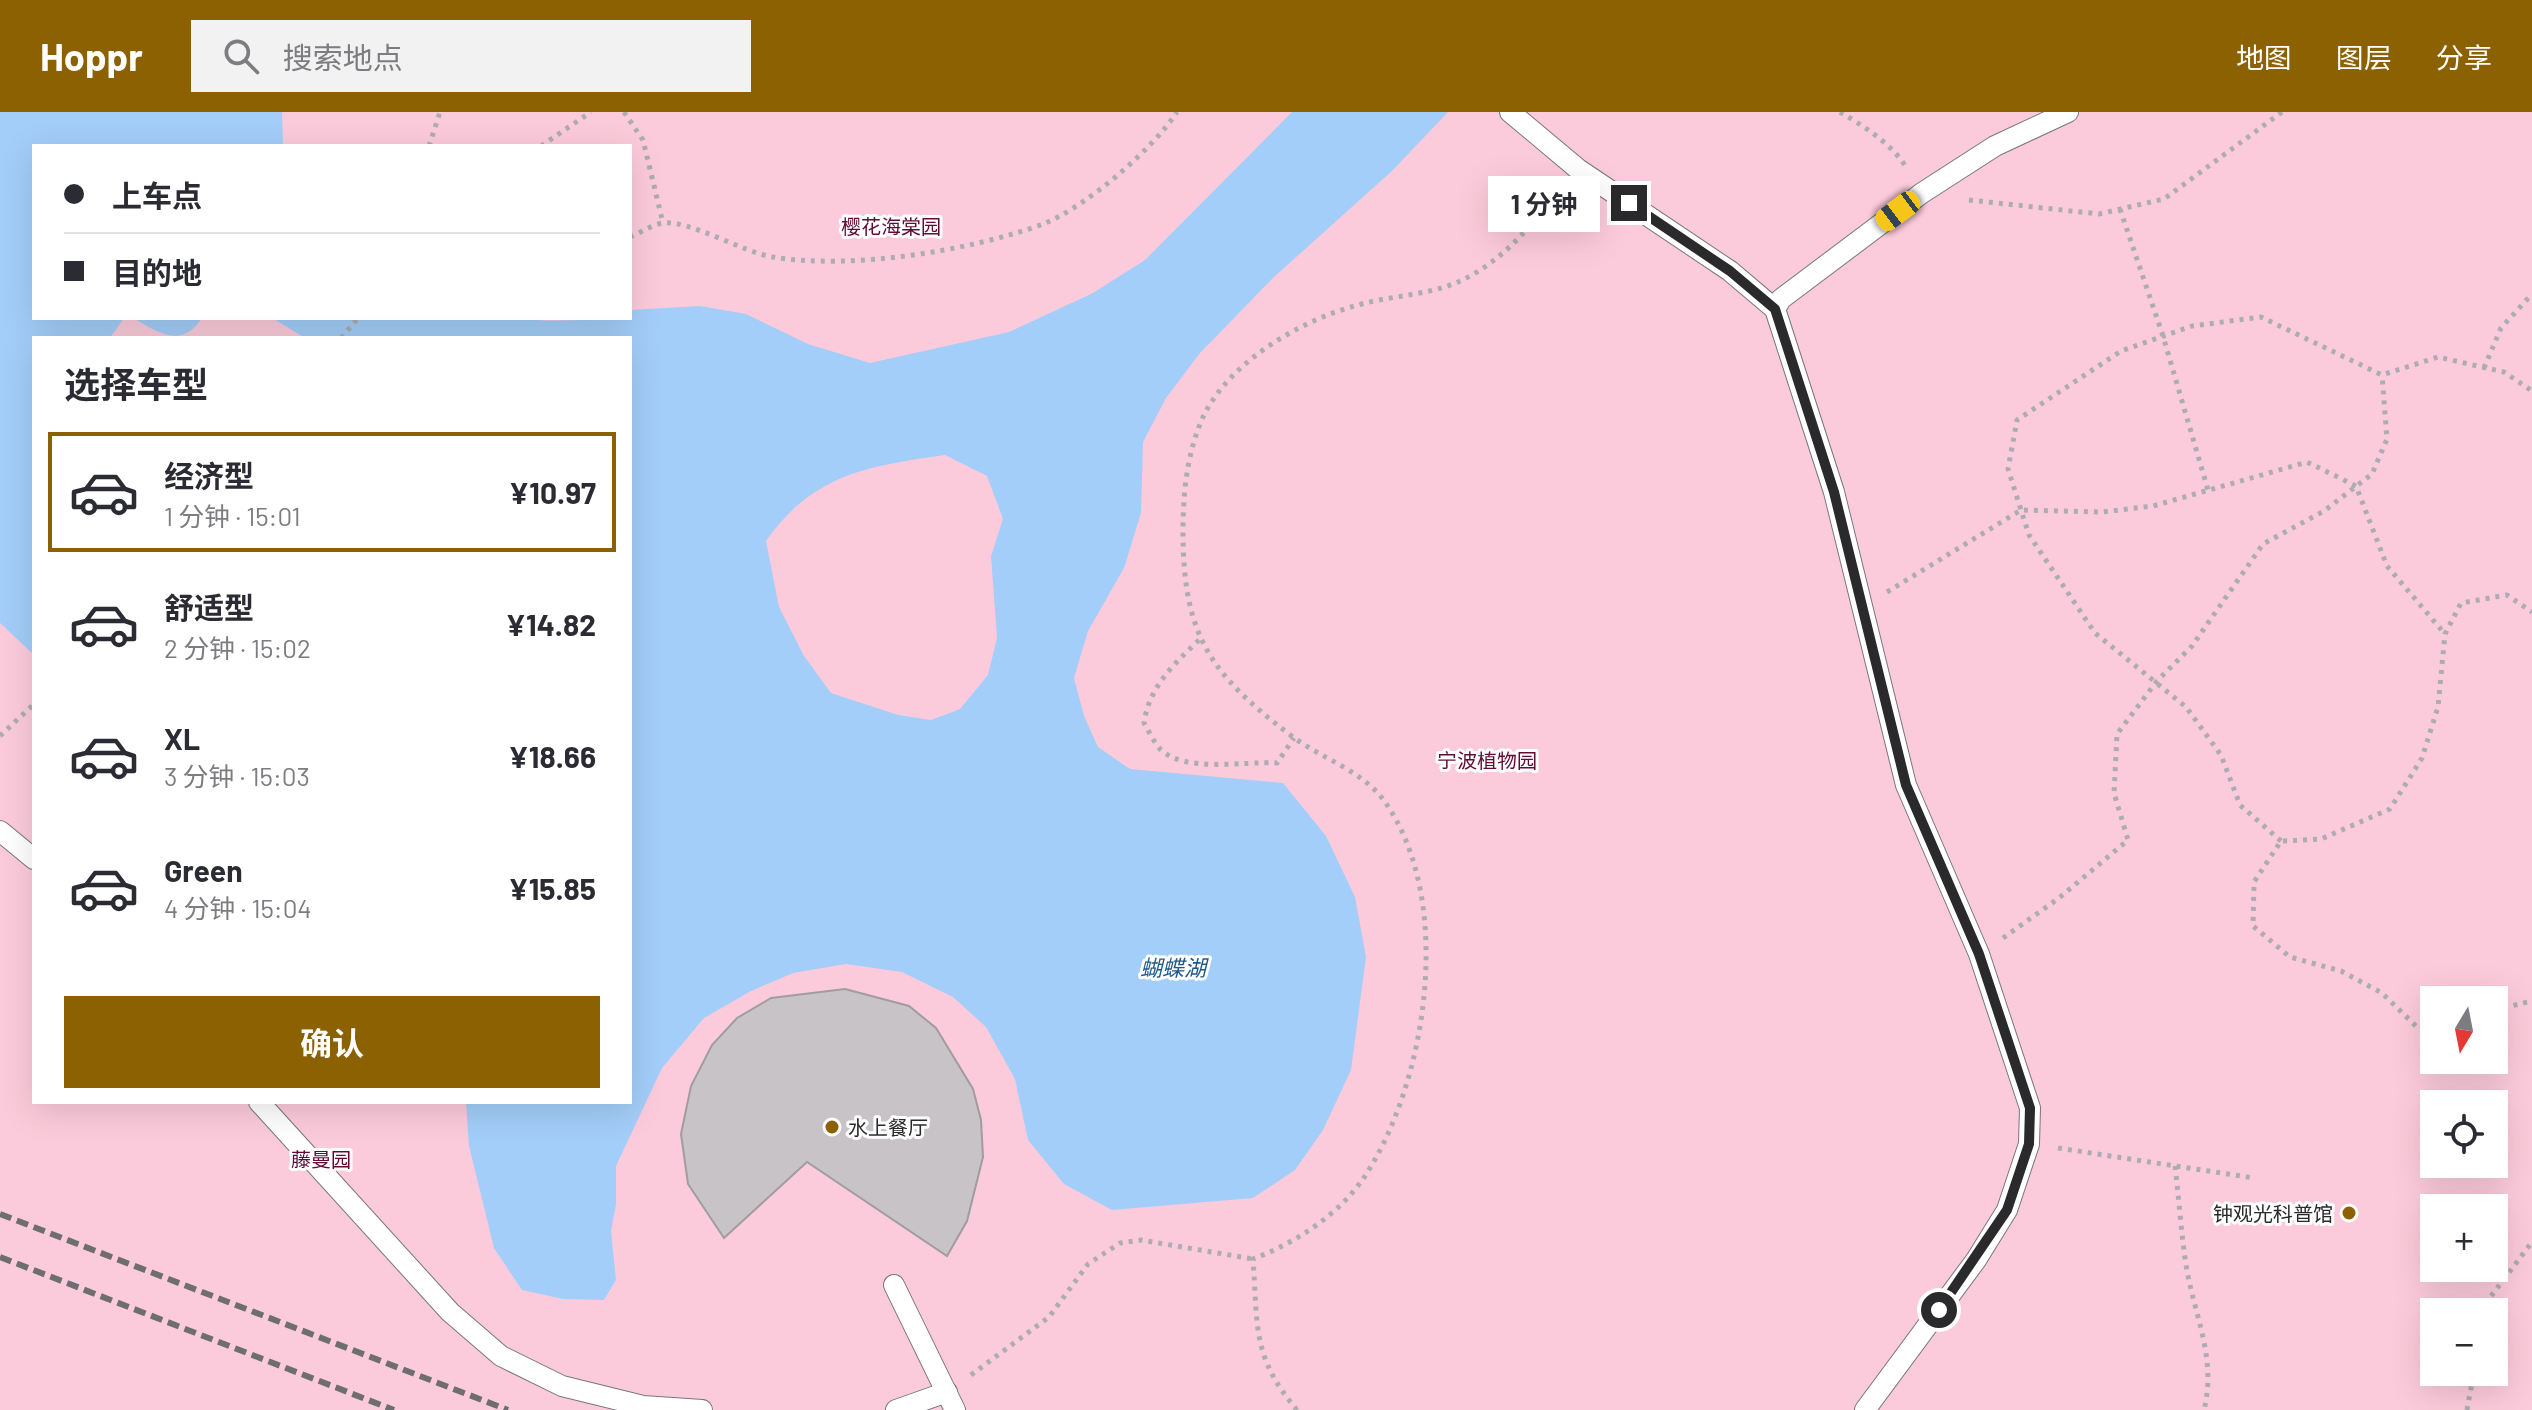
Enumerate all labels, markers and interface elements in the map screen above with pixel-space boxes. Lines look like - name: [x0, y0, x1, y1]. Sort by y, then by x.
- search box: [191, 20, 751, 92]
- text: Hoppr: [40, 33, 143, 79]
- icon: search: [219, 34, 263, 78]
- text: 搜索地点: [283, 39, 403, 75]
- text: 地图: [2236, 40, 2292, 74]
- text: 图层: [2336, 40, 2392, 74]
- text: 分享: [2436, 40, 2492, 74]
- callout: 1 分钟: [1489, 175, 1601, 231]
- text: 上车点: [112, 177, 202, 213]
- route end: [1611, 185, 1647, 221]
- car: [1872, 187, 1924, 235]
- text: 1 分钟: [1511, 188, 1577, 219]
- park label: 樱花海棠园: [841, 214, 941, 238]
- text: 目的地: [112, 254, 202, 290]
- text: 选择车型: [64, 362, 208, 405]
- icon: car: [68, 456, 140, 528]
- text: 经济型: [164, 457, 254, 493]
- text: ¥10.97: [509, 474, 596, 510]
- text: 1 分钟 · 15:01: [164, 500, 301, 531]
- icon: car: [68, 588, 140, 660]
- text: 舒适型: [164, 589, 254, 625]
- text: ¥14.82: [506, 606, 596, 642]
- text: 2 分钟 · 15:02: [164, 632, 311, 663]
- icon: car: [68, 720, 140, 792]
- text: XL: [164, 720, 200, 756]
- text: ¥18.66: [508, 738, 596, 774]
- park label: 宁波植物园: [1437, 748, 1537, 772]
- text: 3 分钟 · 15:03: [164, 760, 310, 791]
- icon: car: [68, 852, 140, 924]
- text: Green: [164, 852, 243, 888]
- text: ¥15.85: [508, 870, 596, 906]
- text: 4 分钟 · 15:04: [164, 892, 312, 923]
- water label: 蝴蝶湖: [1140, 954, 1209, 980]
- north arrow: [2420, 986, 2508, 1074]
- map controls: [2420, 986, 2508, 1386]
- button: 确认: [64, 996, 600, 1088]
- button: locate: [2420, 1090, 2508, 1178]
- place label: 水上餐厅: [848, 1115, 928, 1139]
- marker: 水上餐厅: [823, 1118, 841, 1136]
- park label: 藤曼园: [291, 1147, 351, 1171]
- button: +: [2420, 1194, 2508, 1282]
- place label: 钟观光科普馆: [2213, 1201, 2333, 1225]
- marker: 钟观光科普馆: [2340, 1204, 2358, 1222]
- route start: [1921, 1292, 1957, 1328]
- button: −: [2420, 1298, 2508, 1386]

